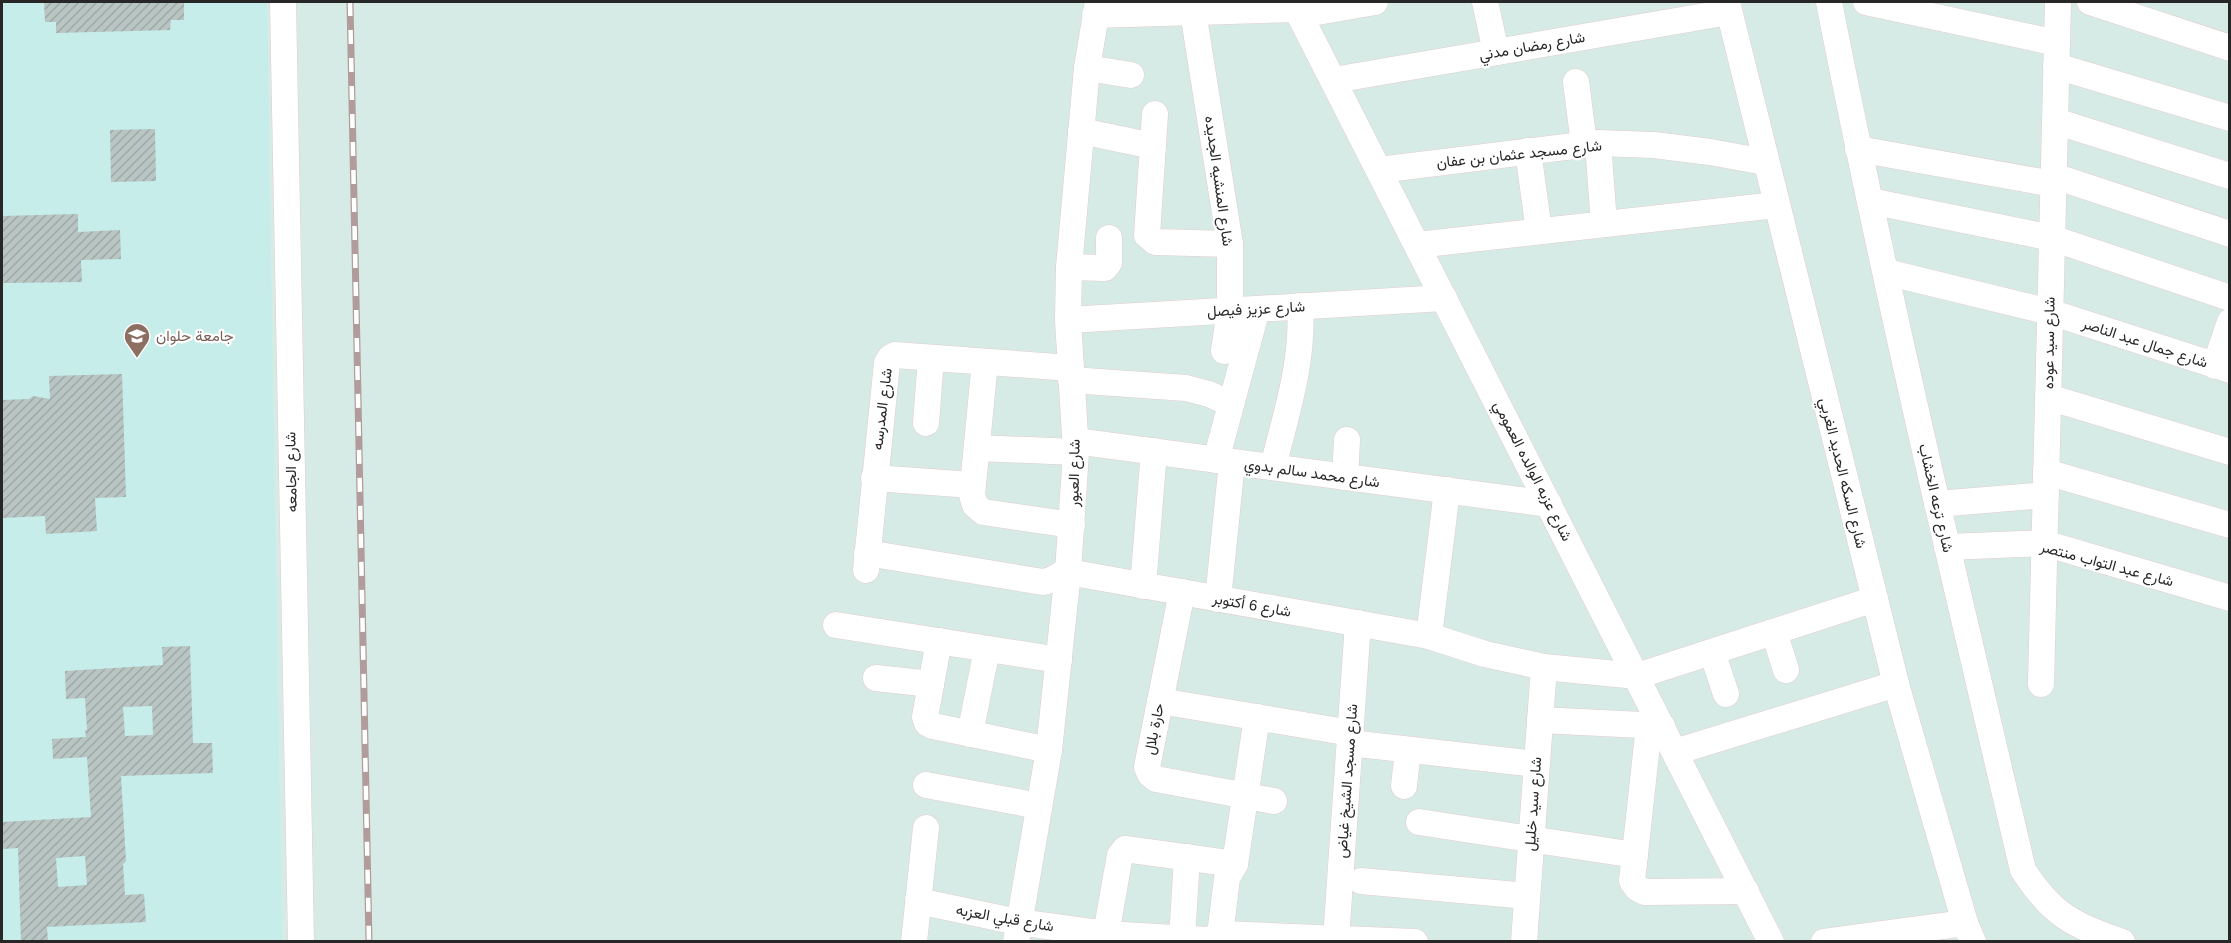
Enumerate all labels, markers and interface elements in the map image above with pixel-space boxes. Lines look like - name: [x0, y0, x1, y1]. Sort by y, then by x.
- street label: شارع رمضان مدني: [1478, 28, 1587, 68]
- street label: شارع المنشيه الجديده: [1199, 115, 1237, 248]
- street label: شارع مسجد عثمان بن عفان: [1435, 136, 1603, 174]
- street label: شارع سيد عوده: [2039, 296, 2061, 389]
- street label: شارع عزيز فيصل: [1206, 297, 1306, 323]
- street label: شارع جمال عبد الناصر: [2078, 314, 2210, 374]
- school or university icon: جامعة حلوان: [122, 321, 152, 359]
- place label: جامعة حلوان: [156, 327, 234, 345]
- street label: شارع المدرسه: [868, 367, 898, 451]
- street label: شارع السكه الحديد الغربي: [1812, 396, 1870, 551]
- street label: شارع عزبه الوالده العمومي: [1486, 398, 1576, 546]
- street label: شارع الجامعه: [281, 431, 303, 512]
- street label: شارع العبور: [1064, 439, 1086, 508]
- street label: شارع ترعه الخشاب: [1913, 442, 1957, 555]
- street label: شارع محمد سالم بدوي: [1243, 455, 1381, 495]
- street label: شارع عبد التواب منتصر: [2037, 537, 2176, 592]
- street label: شارع 6 أكتوبر: [1210, 589, 1293, 623]
- street label: حارة بلال: [1140, 702, 1168, 756]
- street label: شارع مسجد الشيخ غياض: [1333, 703, 1363, 859]
- street label: شارع سيد خليل: [1521, 756, 1547, 852]
- street label: شارع قبلي العزبه: [954, 901, 1056, 939]

